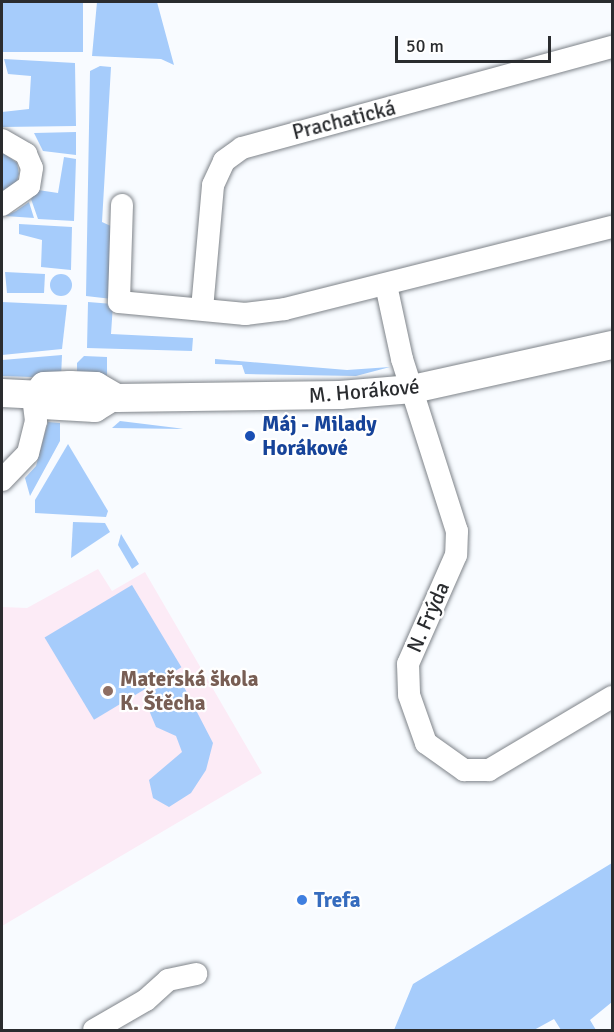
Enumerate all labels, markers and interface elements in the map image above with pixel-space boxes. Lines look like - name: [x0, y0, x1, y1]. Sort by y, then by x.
- scale bar: [398, 24, 554, 62]
- text: 50 m: [406, 35, 444, 57]
- street label: Prachatická: [290, 95, 398, 145]
- street label: M. Horákové: [308, 374, 420, 408]
- place label: Máj - Milady Horákové: [262, 411, 377, 461]
- marker: Máj - Milady Horákové: [243, 429, 257, 443]
- street label: N. Frýda: [401, 578, 455, 656]
- place label: Mateřská škola K. Štěcha: [120, 666, 259, 716]
- marker: Mateřská škola K. Štěcha: [101, 684, 115, 698]
- place label: Trefa: [314, 887, 361, 913]
- marker: Trefa: [295, 893, 309, 907]

